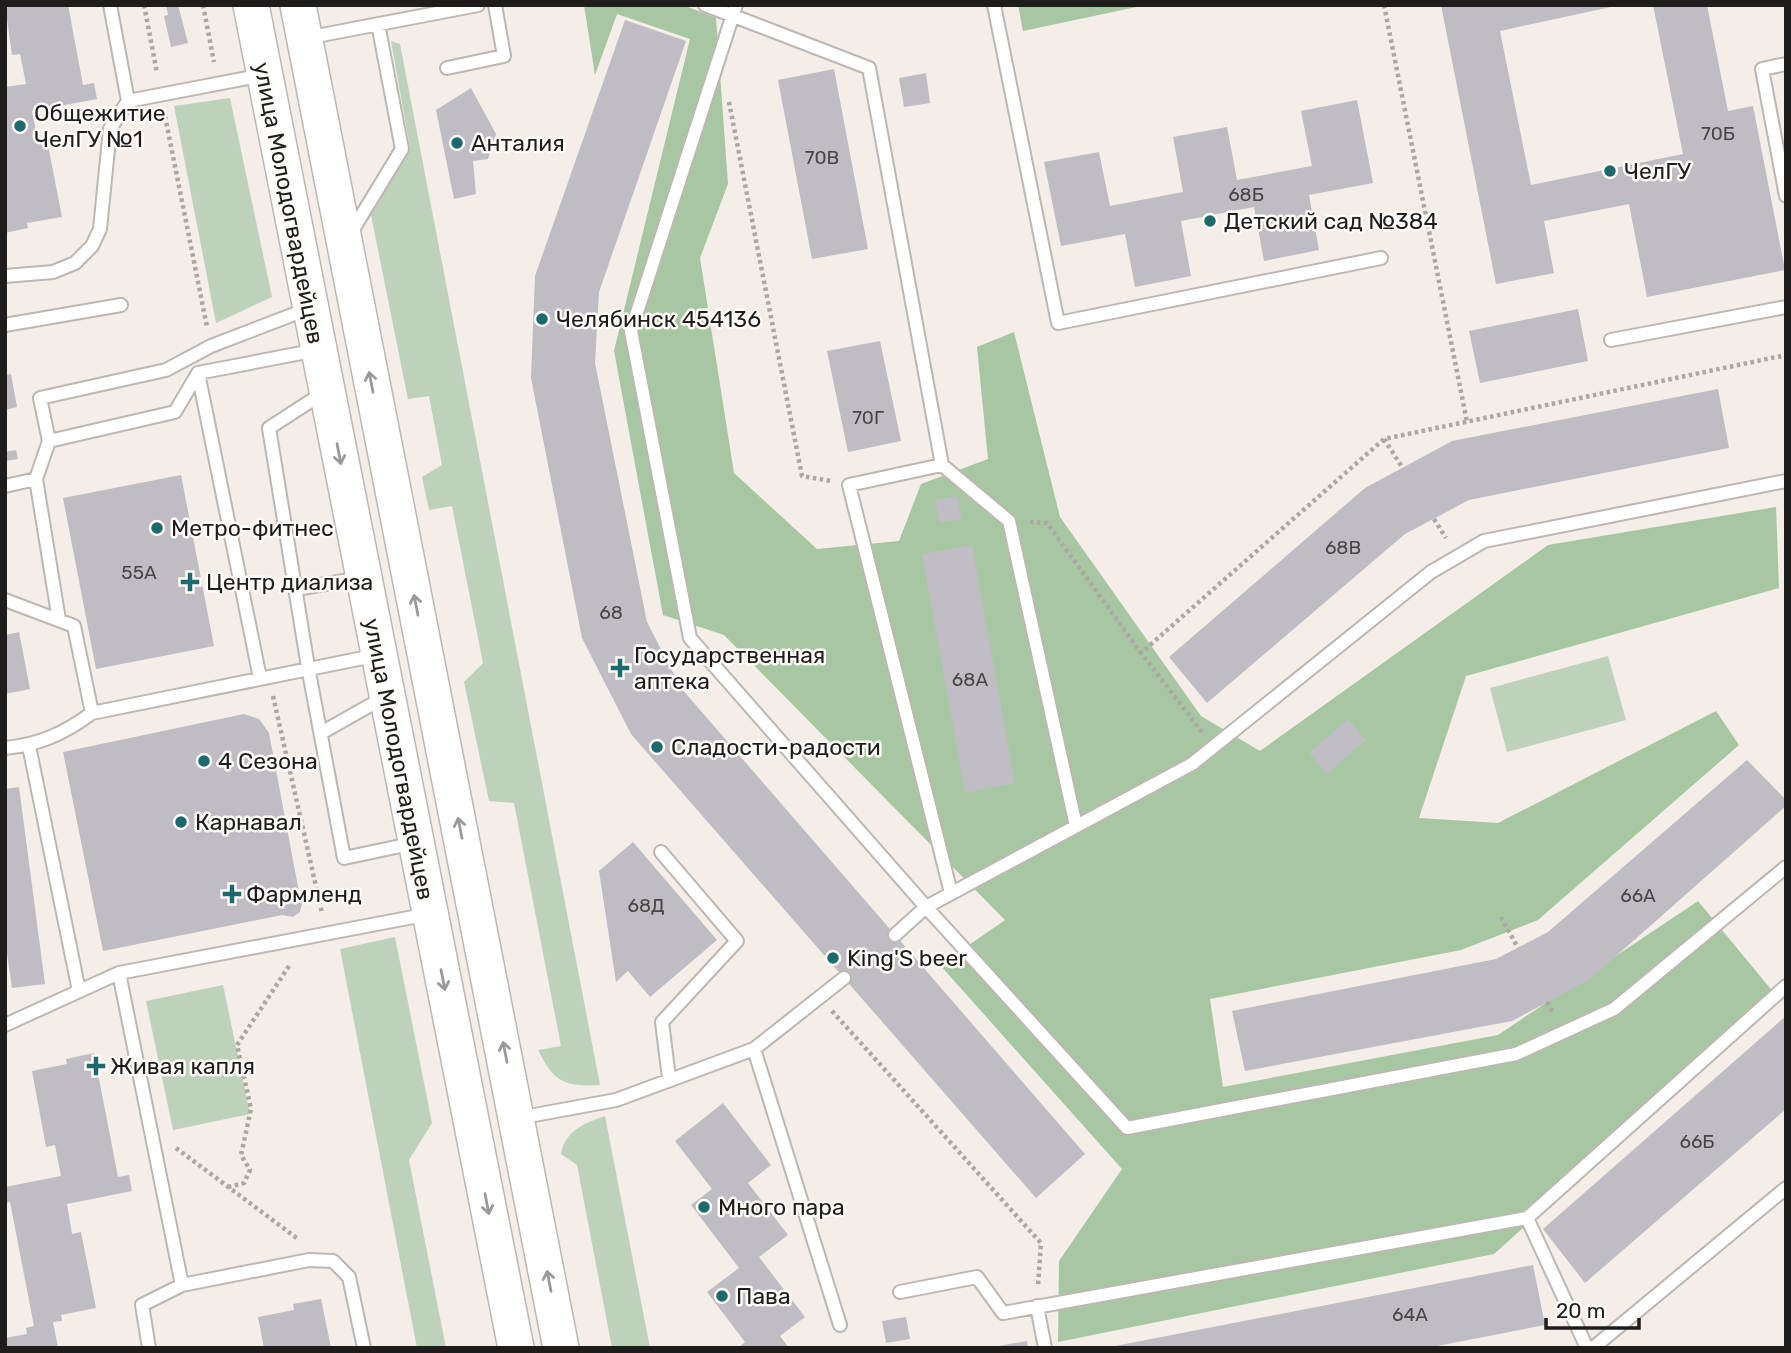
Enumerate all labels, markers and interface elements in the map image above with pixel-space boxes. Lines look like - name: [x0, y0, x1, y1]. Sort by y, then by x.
- street label: улица Молодогвардейцев: [248, 60, 330, 346]
- place label: Общежитие ЧелГУ №1: [34, 99, 166, 153]
- marker: Общежитие ЧелГУ №1: [12, 118, 28, 134]
- house number: 70Б: [1701, 122, 1735, 145]
- place label: Анталия: [471, 129, 565, 157]
- marker: Анталия: [449, 135, 465, 151]
- house number: 70В: [805, 146, 839, 169]
- place label: ЧелГУ: [1624, 157, 1691, 185]
- marker: ЧелГУ: [1602, 163, 1618, 179]
- house number: 68Б: [1228, 183, 1264, 206]
- place label: Детский сад №384: [1224, 207, 1438, 235]
- marker: Детский сад №384: [1202, 213, 1218, 229]
- place label: Челябинск 454136: [556, 305, 761, 333]
- marker: Челябинск 454136: [534, 311, 550, 327]
- one-way arrow: [364, 371, 377, 394]
- house number: 70Г: [852, 406, 884, 429]
- one-way arrow: [332, 442, 346, 465]
- place label: Метро-фитнес: [171, 514, 334, 542]
- marker: Метро-фитнес: [149, 520, 165, 536]
- house number: 68В: [1325, 536, 1361, 559]
- house number: 55А: [121, 561, 157, 584]
- place label: Центр диализа: [206, 568, 373, 596]
- marker: Центр диализа: [180, 572, 200, 592]
- one-way arrow: [408, 594, 422, 617]
- house number: 68: [599, 601, 623, 624]
- street label: улица Молодогвардейцев: [358, 616, 440, 902]
- place label: Государственная аптека: [634, 641, 825, 695]
- marker: Государственная аптека: [612, 660, 628, 676]
- house number: 68А: [952, 668, 988, 691]
- place label: Сладости-радости: [671, 733, 881, 761]
- marker: Сладости-радости: [649, 739, 665, 755]
- place label: 4 Сезона: [218, 747, 318, 775]
- marker: 4 Сезона: [196, 753, 212, 769]
- place label: Карнавал: [195, 808, 302, 836]
- marker: Карнавал: [173, 814, 189, 830]
- one-way arrow: [453, 817, 467, 840]
- place label: Фармленд: [246, 880, 362, 908]
- house number: 66А: [1620, 884, 1656, 907]
- marker: Фармленд: [224, 886, 240, 902]
- house number: 68Д: [628, 894, 665, 917]
- place label: King'S beer: [847, 944, 967, 972]
- marker: King'S beer: [825, 950, 841, 966]
- one-way arrow: [436, 969, 450, 991]
- one-way arrow: [497, 1041, 511, 1063]
- place label: Живая капля: [110, 1052, 255, 1080]
- marker: Живая капля: [88, 1058, 104, 1074]
- house number: 66Б: [1679, 1130, 1715, 1153]
- one-way arrow: [481, 1192, 495, 1215]
- place label: Много пара: [718, 1193, 845, 1221]
- marker: Много пара: [696, 1199, 712, 1215]
- one-way arrow: [541, 1270, 555, 1293]
- place label: Пава: [736, 1282, 791, 1310]
- scale bar: [1546, 1286, 1639, 1330]
- marker: Пава: [714, 1288, 730, 1304]
- text: 20 m: [1556, 1298, 1605, 1323]
- house number: 64А: [1392, 1303, 1428, 1326]

